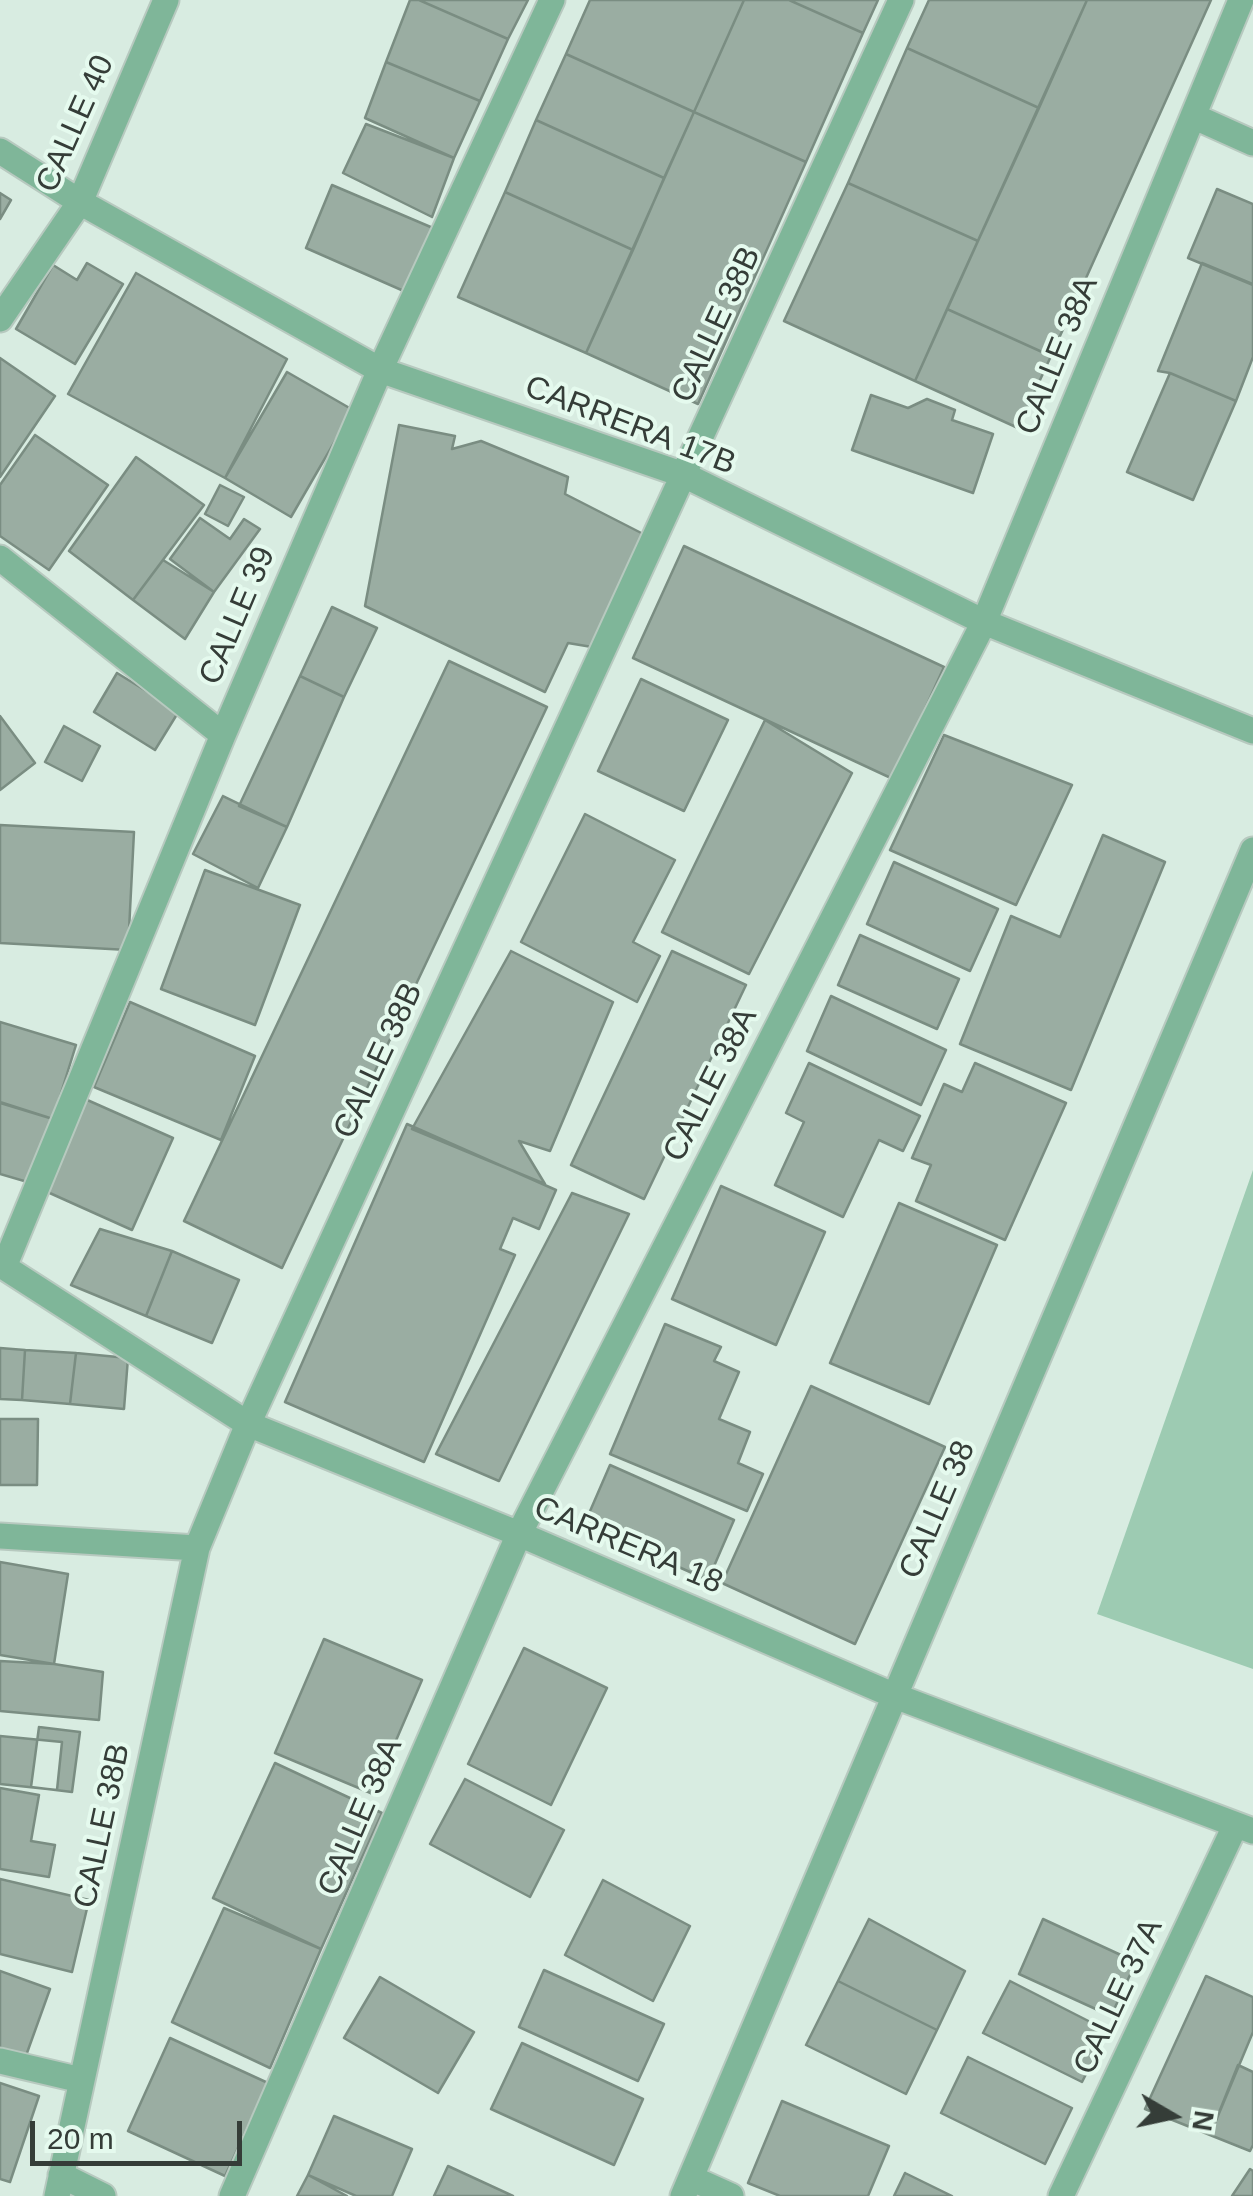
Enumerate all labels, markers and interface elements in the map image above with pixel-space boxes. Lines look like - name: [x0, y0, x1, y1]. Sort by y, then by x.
- street label: CALLE 40: [29, 50, 123, 198]
- street label: CALLE 38B: [664, 241, 770, 409]
- street label: CALLE 38A: [1009, 271, 1107, 441]
- street label: CARRERA 17B: [519, 368, 741, 484]
- street label: CALLE 39: [192, 541, 284, 691]
- street label: CALLE 38B: [326, 977, 432, 1145]
- street label: CALLE 38A: [656, 1002, 766, 1168]
- street label: CALLE 38: [892, 1435, 984, 1585]
- street label: CARRERA 18: [528, 1489, 728, 1603]
- street label: CALLE 38A: [311, 1733, 411, 1901]
- street label: CALLE 38B: [67, 1740, 139, 1912]
- street label: CALLE 37A: [1066, 1913, 1172, 2081]
- north arrow: [1123, 2066, 1223, 2166]
- scale bar: [35, 2101, 248, 2163]
- text: N: [1186, 2108, 1220, 2133]
- text: 20 m: [47, 2122, 114, 2155]

